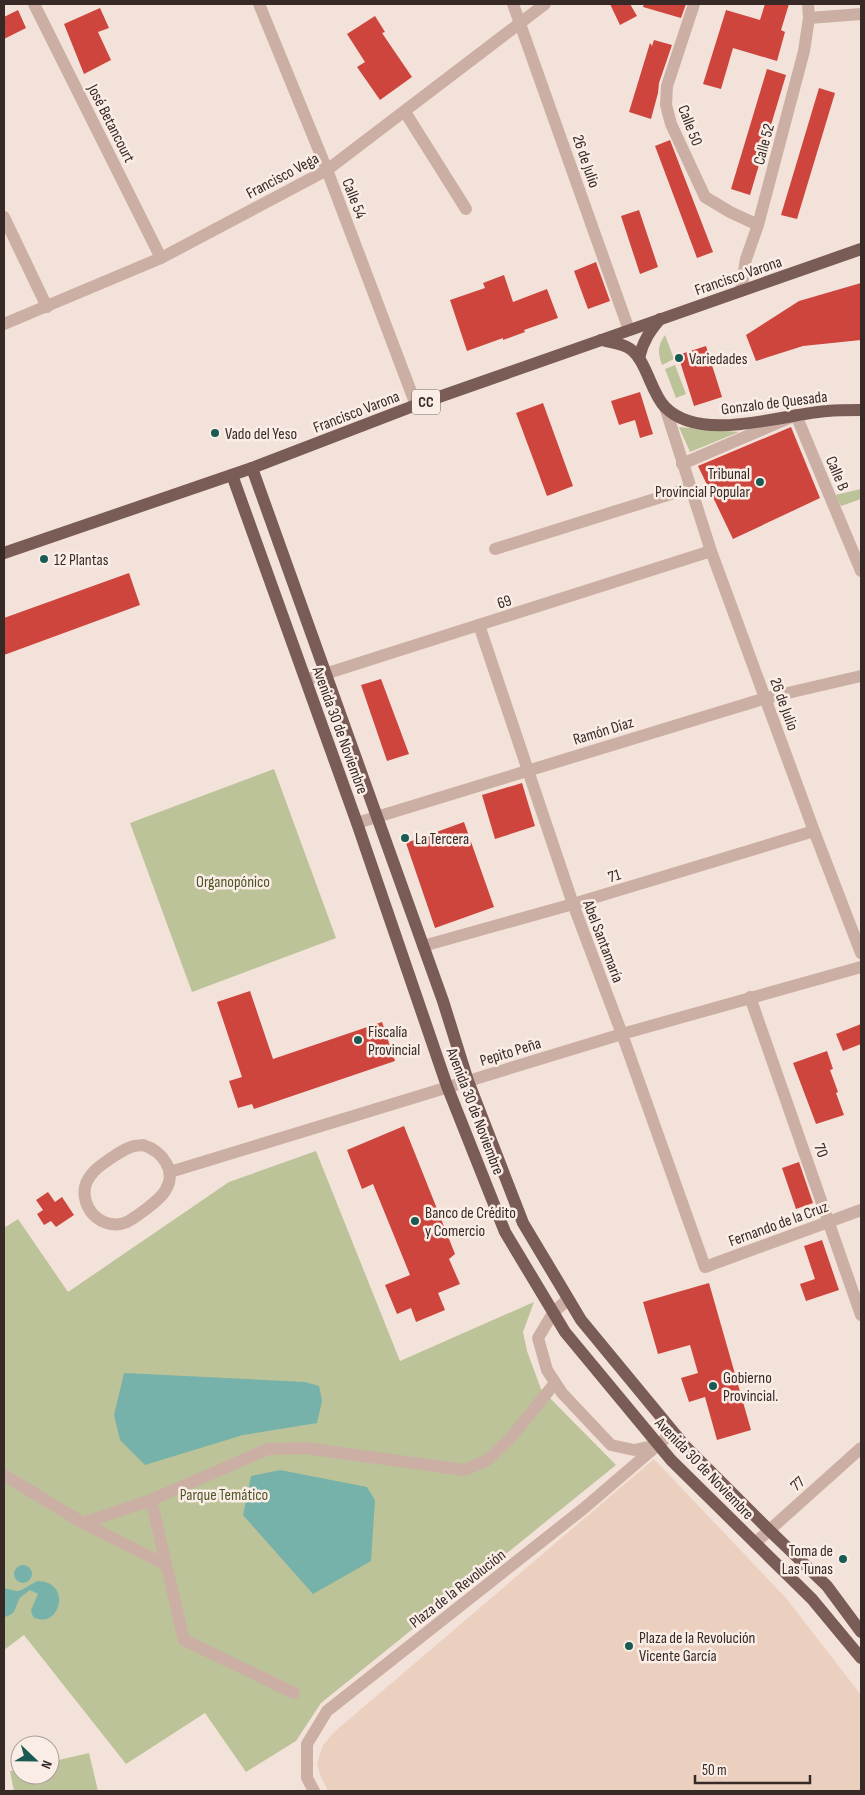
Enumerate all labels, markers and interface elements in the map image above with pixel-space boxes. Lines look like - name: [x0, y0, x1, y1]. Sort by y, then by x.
- street label: José Betancourt: [82, 80, 139, 166]
- street label: Calle 50: [673, 102, 706, 149]
- street label: Calle 52: [750, 122, 779, 167]
- street label: 26 de Julio: [568, 133, 603, 190]
- street label: Francisco Vega: [243, 149, 322, 203]
- street label: Calle 54: [337, 176, 370, 222]
- street label: Francisco Varona: [692, 253, 785, 300]
- place label: Variedades: [689, 350, 748, 369]
- marker: Variedades: [673, 352, 685, 364]
- street label: Francisco Varona: [311, 387, 402, 438]
- street label: Gonzalo de Quesada: [720, 388, 828, 419]
- road number: CC: [412, 390, 440, 414]
- place label: Vado del Yeso: [225, 425, 297, 444]
- marker: Vado del Yeso: [209, 427, 221, 439]
- street label: Calle B: [821, 453, 852, 494]
- place label: Tribunal Provincial Popular: [655, 465, 750, 502]
- marker: Tribunal Provincial Popular: [754, 476, 766, 488]
- place label: 12 Plantas: [54, 551, 109, 570]
- marker: 12 Plantas: [38, 553, 50, 565]
- street label: 69: [495, 591, 514, 614]
- street label: Avenida 30 de Noviembre: [307, 663, 371, 797]
- street label: 26 de Julio: [765, 676, 802, 733]
- street label: Ramón Díaz: [571, 713, 636, 750]
- place label: La Tercera: [415, 830, 469, 849]
- marker: La Tercera: [399, 832, 411, 844]
- street label: 71: [606, 865, 623, 887]
- park label: Organopónico: [196, 873, 270, 892]
- street label: Abel Santamaría: [578, 897, 627, 985]
- place label: Fiscalía Provincial: [368, 1023, 420, 1060]
- marker: Fiscalía Provincial: [352, 1034, 364, 1046]
- street label: Pepito Peña: [478, 1034, 543, 1071]
- street label: Avenida 30 de Noviembre: [441, 1044, 508, 1178]
- street label: 70: [809, 1141, 832, 1160]
- street label: Fernando de la Cruz: [726, 1198, 831, 1251]
- place label: Banco de Crédito y Comercio: [425, 1204, 516, 1241]
- marker: Banco de Crédito y Comercio: [409, 1215, 421, 1227]
- place label: Gobierno Provincial.: [723, 1369, 778, 1406]
- marker: Gobierno Provincial.: [707, 1380, 719, 1392]
- street label: Avenida 30 de Noviembre: [650, 1413, 757, 1524]
- street label: 77: [787, 1472, 810, 1495]
- park label: Parque Temático: [180, 1486, 268, 1505]
- place label: Toma de Las Tunas: [782, 1542, 833, 1579]
- street label: Plaza de la Revolución: [406, 1546, 510, 1633]
- marker: Toma de Las Tunas: [837, 1553, 849, 1565]
- place label: Plaza de la Revolución Vicente García: [639, 1629, 755, 1666]
- marker: Plaza de la Revolución Vicente García: [623, 1640, 635, 1652]
- north arrow: [10, 1735, 60, 1785]
- scale bar: [695, 1752, 810, 1784]
- text: N: [37, 1758, 56, 1771]
- text: 50 m: [702, 1761, 727, 1780]

